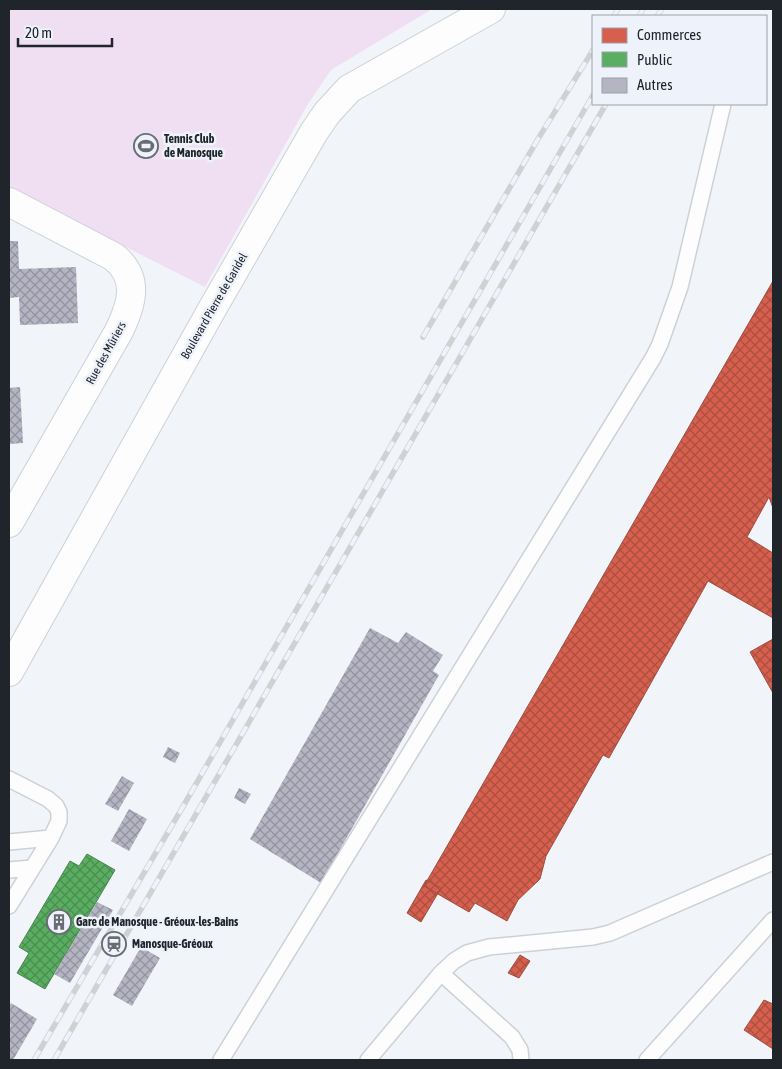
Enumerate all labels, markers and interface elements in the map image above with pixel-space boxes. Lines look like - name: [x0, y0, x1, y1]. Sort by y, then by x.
- scale bar: [18, 15, 111, 47]
- legend: [592, 15, 767, 105]
- text: 20 m: [25, 24, 52, 41]
- text: Commerces: [637, 26, 701, 43]
- text: Public: [637, 51, 672, 68]
- text: Autres: [637, 76, 672, 93]
- place label: Tennis Club de Manosque: [164, 132, 224, 160]
- sports icon: Tennis Club de Manosque: [133, 133, 159, 159]
- street label: Boulevard Pierre de Garidel: [178, 250, 251, 362]
- street label: Rue des Mûriers: [83, 319, 129, 387]
- building icon: Gare de Manosque - Gréoux-les-Bains: [46, 909, 72, 935]
- place label: Gare de Manosque - Gréoux-les-Bains: [76, 915, 239, 929]
- station icon: Manosque-Gréoux: [101, 931, 127, 957]
- place label: Manosque-Gréoux: [132, 937, 213, 951]

